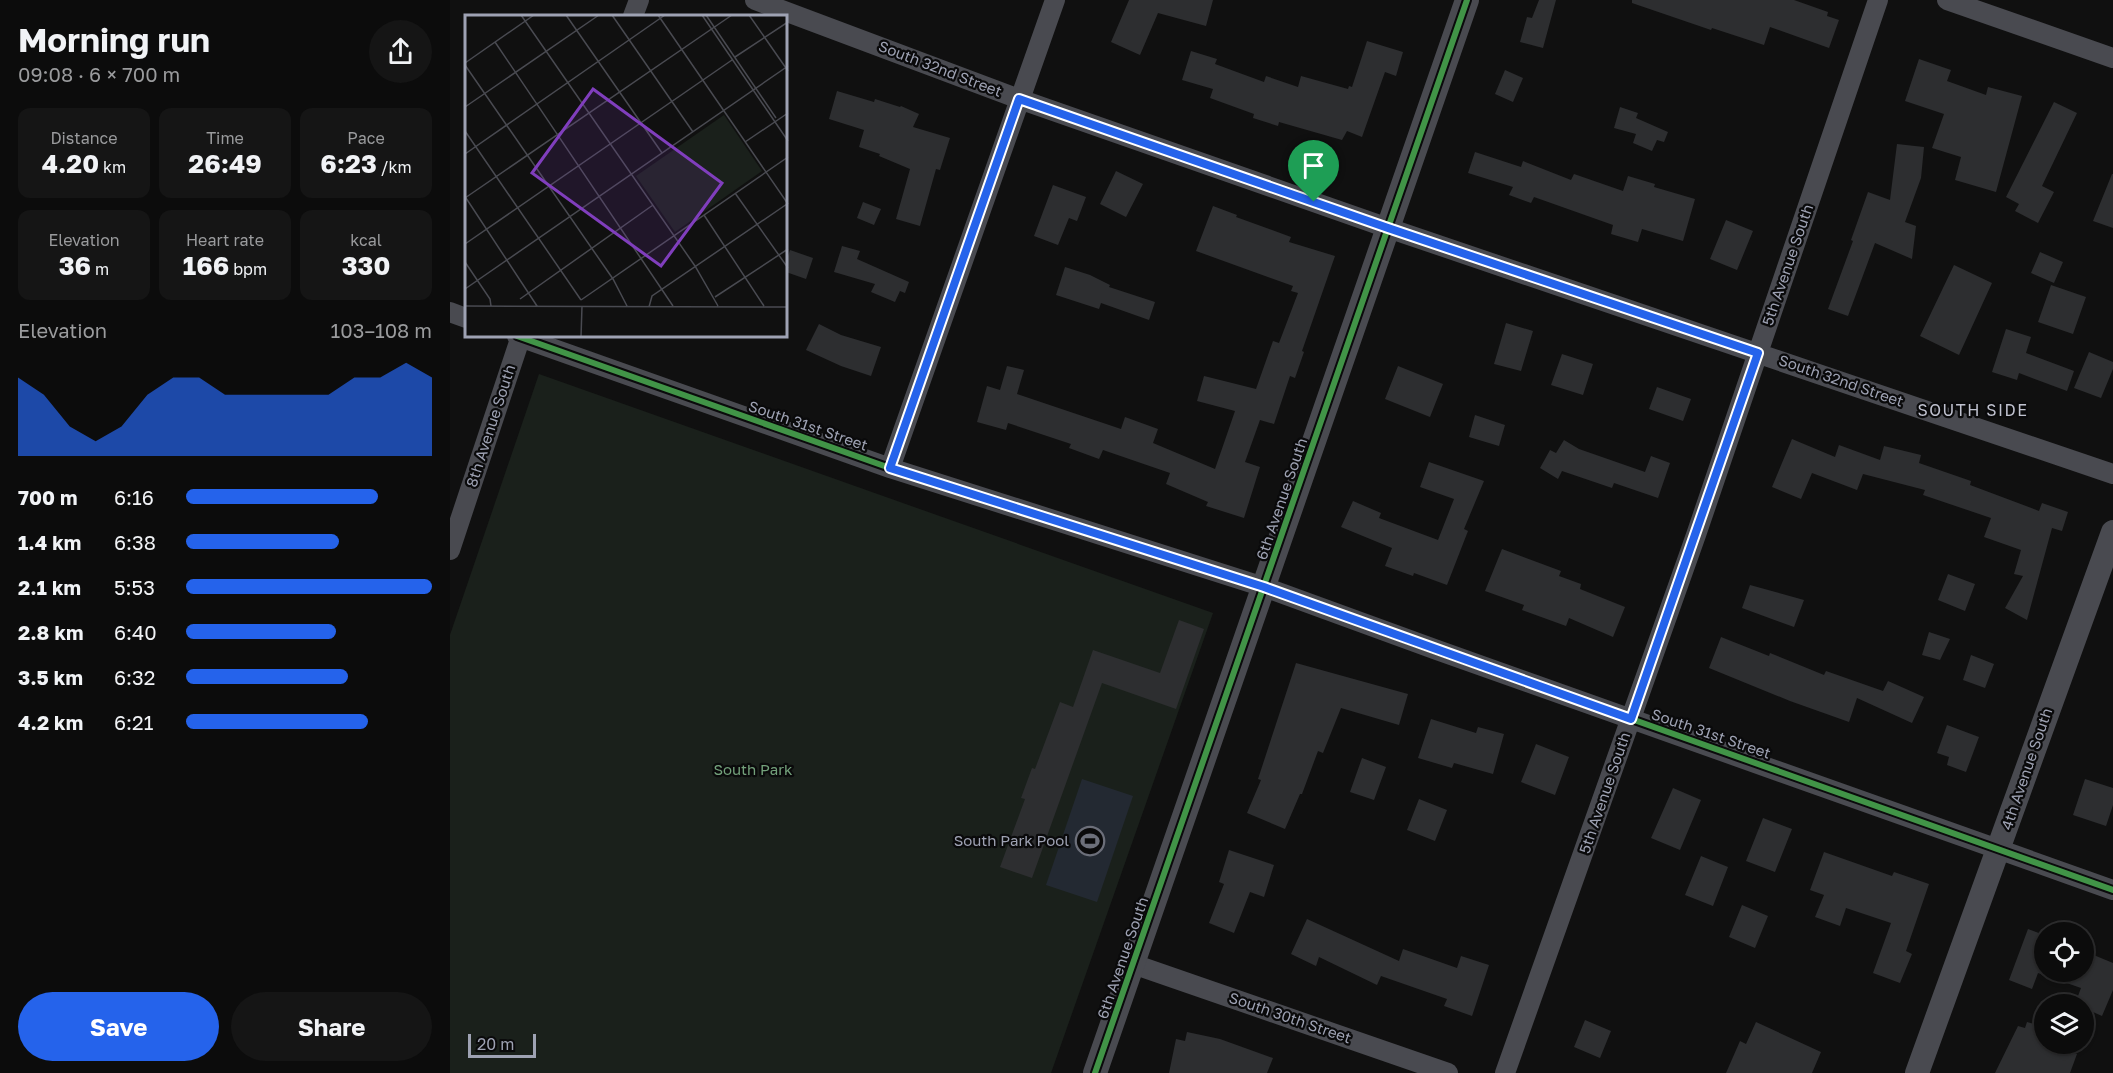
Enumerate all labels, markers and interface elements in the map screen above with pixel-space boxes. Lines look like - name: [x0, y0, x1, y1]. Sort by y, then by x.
- inset map: [465, 15, 788, 338]
- text: Morning run: [18, 20, 210, 59]
- button: share: [369, 20, 432, 83]
- street label: South 32nd Street: [876, 36, 1005, 100]
- text: 09:08 · 6 × 700 m: [18, 62, 180, 86]
- text: Distance: [50, 128, 118, 148]
- text: Time: [206, 128, 244, 148]
- text: Pace: [347, 128, 385, 148]
- pin: [1288, 140, 1339, 202]
- text: 4.20: [42, 148, 99, 179]
- text: 26:49: [188, 148, 262, 179]
- text: 6:23: [320, 148, 377, 179]
- icon: arrive: [1297, 149, 1330, 182]
- text: km: [99, 157, 126, 177]
- text: /km: [377, 157, 412, 177]
- street label: 5th Avenue South: [1758, 202, 1816, 328]
- text: Elevation: [48, 230, 120, 250]
- text: Heart rate: [186, 230, 264, 250]
- text: kcal: [350, 230, 382, 250]
- text: 36: [59, 250, 91, 281]
- text: 166: [183, 250, 229, 281]
- text: 330: [342, 250, 390, 281]
- text: m: [91, 259, 109, 279]
- text: bpm: [229, 259, 267, 279]
- text: Elevation: [18, 318, 107, 342]
- text: 103–108 m: [331, 318, 432, 342]
- street label: South 32nd Street: [1777, 350, 1906, 410]
- street label: 8th Avenue South: [462, 362, 518, 489]
- street label: South 31st Street: [746, 396, 870, 454]
- district label: SOUTH SIDE: [1917, 400, 2029, 420]
- street label: 6th Avenue South: [1252, 435, 1310, 562]
- text: 700 m: [18, 485, 77, 509]
- text: 6:16: [114, 485, 154, 509]
- text: 1.4 km: [18, 530, 81, 554]
- text: 6:38: [114, 530, 156, 554]
- text: 2.1 km: [18, 575, 81, 599]
- text: 5:53: [114, 575, 155, 599]
- text: 2.8 km: [18, 620, 84, 644]
- text: 6:40: [114, 620, 157, 644]
- text: 3.5 km: [18, 665, 83, 689]
- text: 6:32: [114, 665, 155, 689]
- street label: South 31st Street: [1649, 704, 1773, 762]
- street label: 4th Avenue South: [1997, 705, 2055, 832]
- text: 4.2 km: [18, 710, 83, 734]
- text: 6:21: [114, 710, 153, 734]
- street label: 5th Avenue South: [1575, 730, 1633, 856]
- park label: South Park: [713, 760, 793, 778]
- sports icon: South Park Pool: [1074, 825, 1106, 857]
- place label: South Park Pool: [954, 831, 1069, 849]
- street label: 6th Avenue South: [1093, 894, 1151, 1021]
- map controls: [2034, 922, 2094, 1054]
- button: locate: [2034, 922, 2094, 982]
- street label: South 30th Street: [1227, 988, 1354, 1046]
- button: Save: [18, 992, 219, 1061]
- button: Share: [231, 992, 432, 1061]
- button: layers: [2034, 994, 2094, 1054]
- scale bar: [468, 1031, 536, 1058]
- text: 20 m: [477, 1034, 514, 1054]

